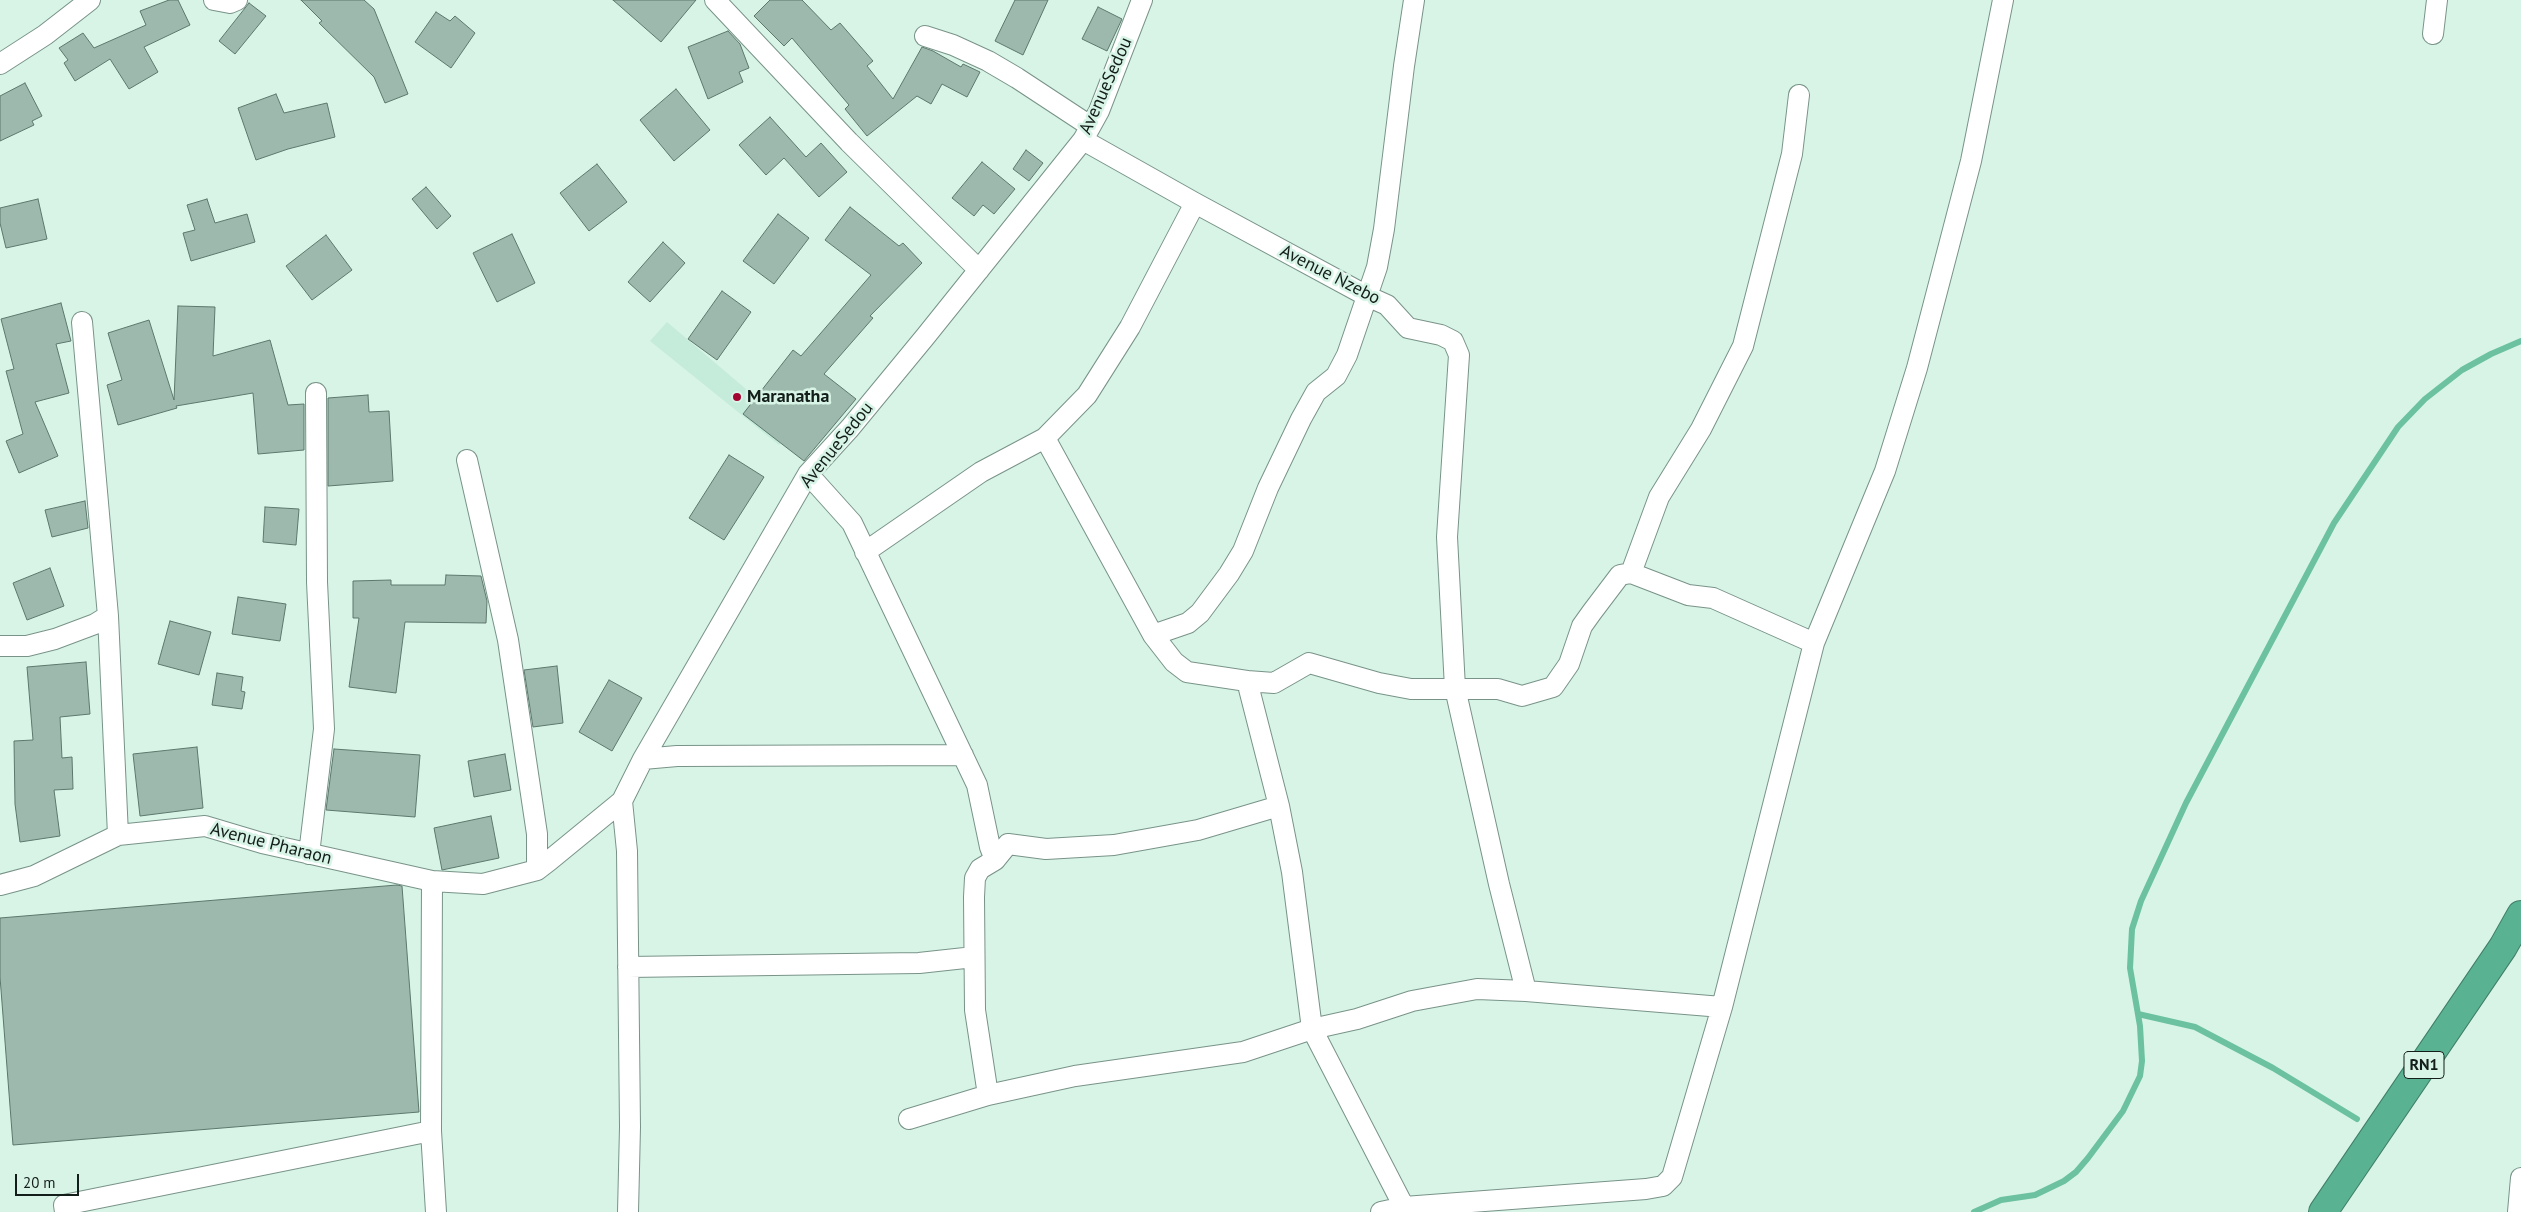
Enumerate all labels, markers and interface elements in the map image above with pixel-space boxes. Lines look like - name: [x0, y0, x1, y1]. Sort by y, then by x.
- street label: AvenueSedou: [1075, 34, 1137, 138]
- street label: Avenue Nzebo: [1276, 241, 1384, 309]
- place label: Maranatha: [747, 386, 829, 408]
- marker: Maranatha: [731, 391, 743, 403]
- street label: AvenueSedou: [796, 398, 878, 492]
- street label: Avenue Pharaon: [208, 818, 334, 870]
- road number: RN1: [2404, 1052, 2444, 1078]
- scale bar: [18, 1164, 81, 1196]
- text: 20 m: [23, 1173, 56, 1192]

